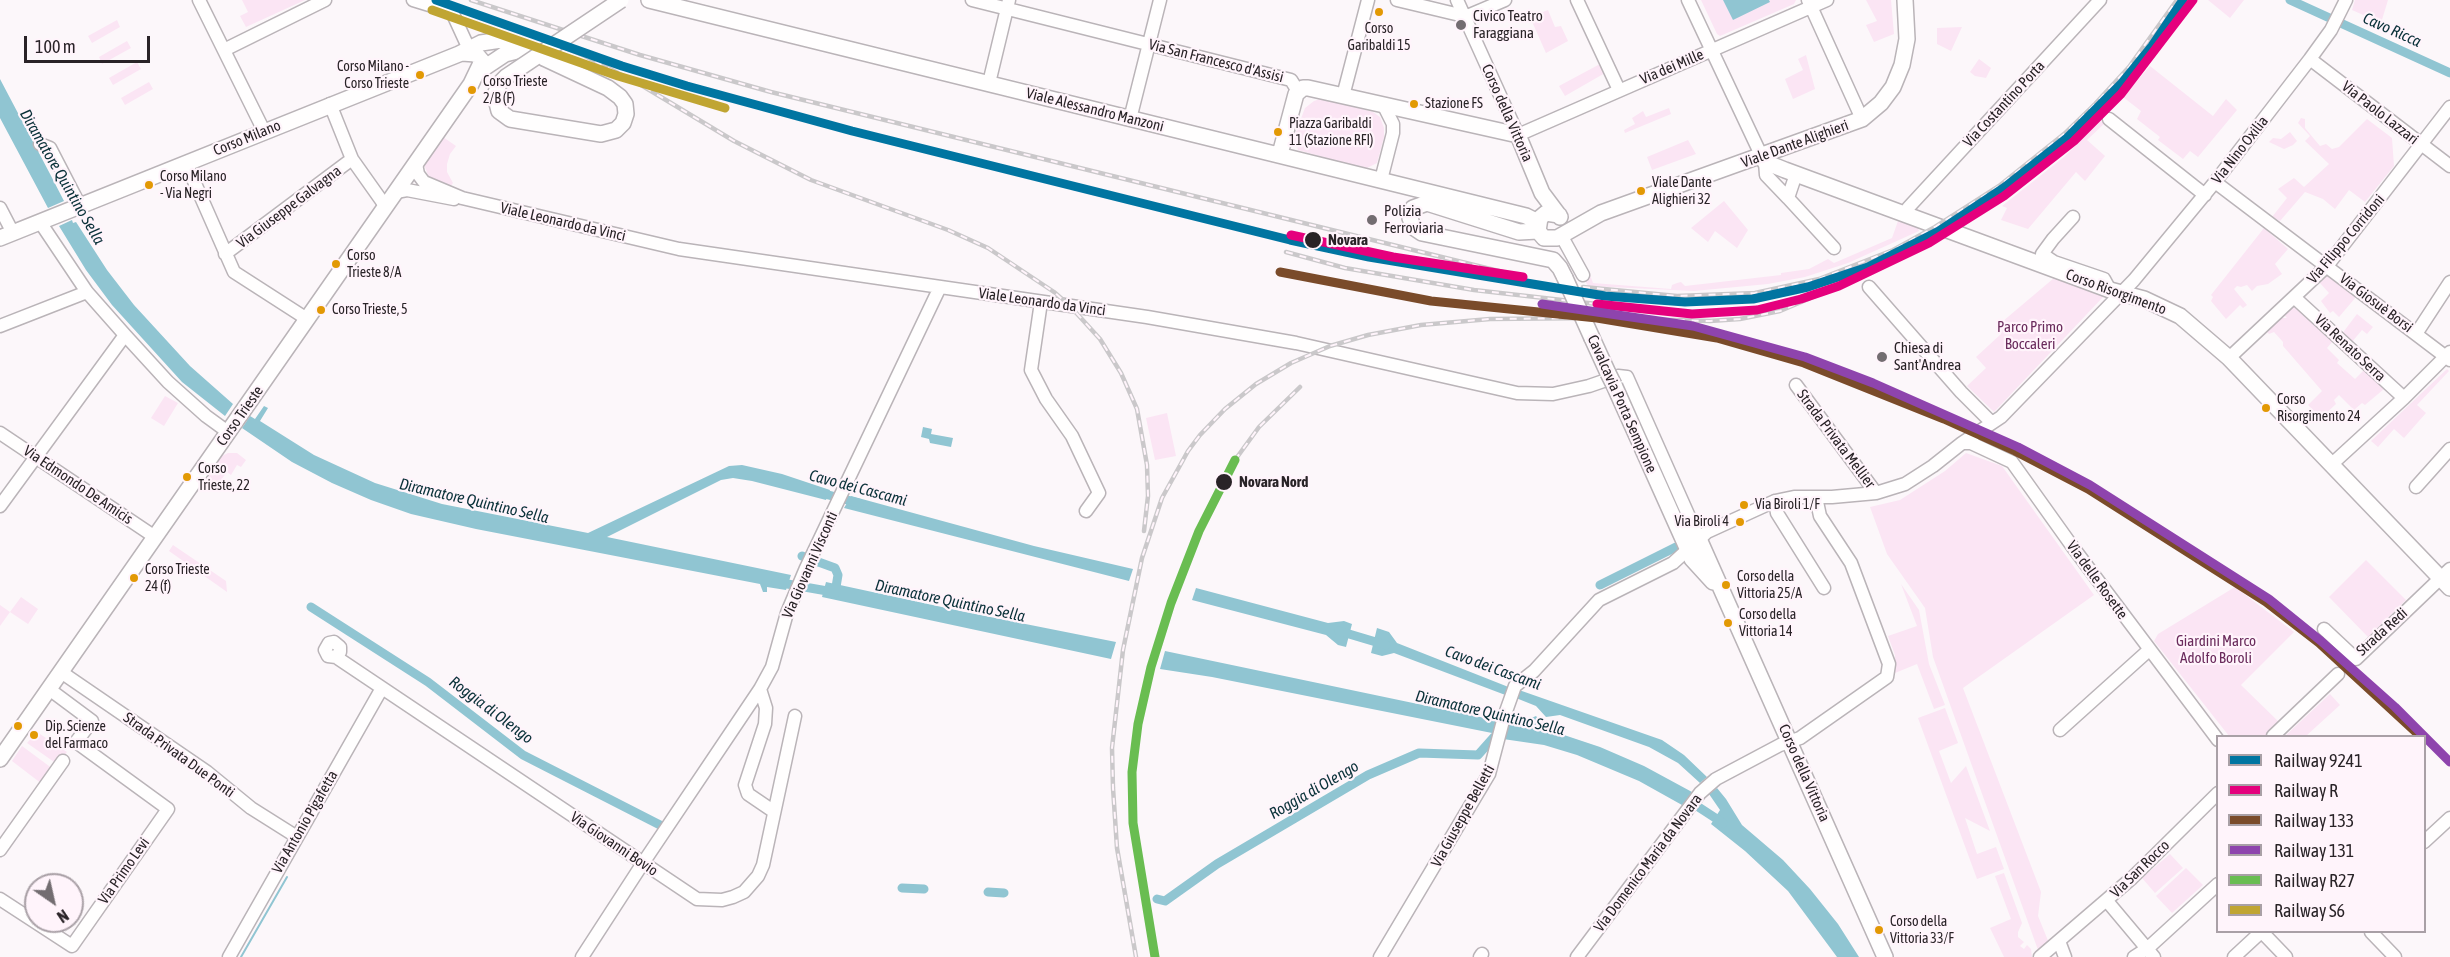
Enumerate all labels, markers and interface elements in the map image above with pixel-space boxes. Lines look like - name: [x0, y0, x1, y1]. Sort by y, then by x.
- marker: Corso Garibaldi 15: [1373, 6, 1385, 18]
- place label: Civico Teatro Faraggiana: [1473, 7, 1543, 42]
- water label: Cavo Ricca: [2360, 9, 2424, 51]
- marker: Civico Teatro Faraggiana: [1454, 18, 1468, 32]
- place label: Corso Garibaldi 15: [1348, 21, 1410, 54]
- scale bar: [27, 24, 153, 62]
- text: 100 m: [35, 36, 76, 57]
- street label: Via San Francesco d'Assisi: [1147, 36, 1285, 86]
- street label: Via dei Mille: [1637, 46, 1707, 88]
- street label: Via Costantino Porta: [1959, 57, 2049, 151]
- place label: Corso Milano - Corso Trieste: [337, 59, 409, 92]
- street label: Corso della Vittoria: [1477, 62, 1537, 164]
- marker: Corso Milano - Corso Trieste: [414, 69, 426, 81]
- place label: Corso Trieste 2/B (F): [483, 74, 548, 106]
- street label: Via Paolo Lazzari: [2338, 78, 2422, 148]
- marker: Corso Trieste 2/B (F): [466, 84, 478, 96]
- street label: Viale Alessandro Manzoni: [1024, 84, 1166, 136]
- place label: Stazione FS: [1425, 96, 1483, 112]
- marker: Stazione FS: [1408, 98, 1420, 110]
- water label: Diramatore Quintino Sella: [15, 106, 109, 248]
- street label: Via Nino Oxilia: [2208, 112, 2272, 188]
- street label: Corso Milano: [211, 116, 283, 160]
- place label: Piazza Garibaldi 11 (Stazione RFI): [1289, 116, 1373, 148]
- street label: Viale Dante Alighieri: [1739, 116, 1851, 172]
- marker: Piazza Garibaldi 11 (Stazione RFI): [1272, 126, 1284, 138]
- street label: Via Giuseppe Galvagna: [233, 162, 345, 252]
- place label: Corso Milano - Via Negri: [160, 169, 227, 202]
- place label: Viale Dante Alighieri 32: [1652, 175, 1712, 208]
- marker: Corso Milano - Via Negri: [143, 179, 155, 191]
- marker: Viale Dante Alighieri 32: [1635, 185, 1647, 197]
- street label: Via Filippo Corridoni: [2303, 191, 2389, 287]
- street label: Viale Leonardo da Vinci: [499, 199, 627, 245]
- place label: Polizia Ferroviaria: [1384, 202, 1444, 237]
- marker: Polizia Ferroviaria: [1365, 213, 1379, 227]
- marker: Novara: [1303, 230, 1323, 250]
- place label: Novara: [1328, 231, 1368, 249]
- place label: Corso Trieste 8/A: [347, 248, 401, 280]
- marker: Corso Trieste 8/A: [330, 258, 342, 270]
- street label: Corso Risorgimento: [2063, 265, 2169, 319]
- street label: Via Giosuè Borsi: [2336, 270, 2416, 336]
- street label: Viale Leonardo da Vinci: [977, 284, 1107, 320]
- place label: Corso Trieste, 5: [332, 302, 408, 318]
- marker: Corso Trieste, 5: [315, 304, 327, 316]
- street label: Via Renato Serra: [2311, 311, 2389, 385]
- park label: Parco Primo Boccaleri: [1997, 318, 2063, 353]
- street label: Cavalcavia Porta Sempione: [1583, 332, 1661, 476]
- place label: Chiesa di Sant'Andrea: [1894, 339, 1961, 374]
- marker: Chiesa di Sant'Andrea: [1875, 350, 1889, 364]
- street label: Corso Trieste: [213, 382, 267, 450]
- street label: Strada Privata Mellier: [1793, 386, 1879, 492]
- place label: Corso Risorgimento 24: [2277, 392, 2360, 424]
- marker: Corso Risorgimento 24: [2260, 402, 2272, 414]
- street label: Via Edmondo De Amicis: [20, 442, 136, 528]
- place label: Corso Trieste, 22: [198, 461, 250, 494]
- water label: Cavo dei Cascami: [807, 466, 909, 510]
- marker: Corso Trieste, 22: [181, 471, 193, 483]
- marker: Novara Nord: [1214, 472, 1234, 492]
- place label: Novara Nord: [1239, 473, 1308, 491]
- water label: Diramatore Quintino Sella: [397, 474, 551, 528]
- place label: Via Biroli 1/F: [1755, 497, 1820, 513]
- marker: Via Biroli 1/F: [1738, 499, 1750, 511]
- street label: Via Giovanni Visconti: [778, 509, 842, 621]
- place label: Via Biroli 4: [1674, 514, 1729, 530]
- marker: Via Biroli 4: [1734, 516, 1746, 528]
- street label: Via delle Rosette: [2063, 537, 2131, 623]
- place label: Corso Trieste 24 (f): [145, 562, 210, 594]
- place label: Corso della Vittoria 25/A: [1737, 569, 1802, 602]
- marker: Corso Trieste 24 (f): [128, 572, 140, 584]
- water label: Diramatore Quintino Sella: [873, 576, 1027, 626]
- marker: Corso della Vittoria 25/A: [1720, 579, 1732, 591]
- street label: Strada Redi: [2353, 604, 2411, 660]
- place label: Corso della Vittoria 14: [1739, 607, 1796, 640]
- marker: Corso della Vittoria 14: [1722, 617, 1734, 629]
- park label: Giardini Marco Adolfo Boroli: [2176, 632, 2256, 667]
- water label: Cavo dei Cascami: [1443, 642, 1543, 694]
- water label: Roggia di Olengo: [445, 672, 537, 748]
- water label: Diramatore Quintino Sella: [1413, 686, 1567, 740]
- street label: Strada Privata Due Ponti: [120, 709, 238, 801]
- place label: Dip. Scienze del Farmaco: [45, 719, 108, 752]
- unlabelled marker: [12, 720, 24, 732]
- street label: Corso della Vittoria: [1774, 722, 1834, 824]
- marker: Dip. Scienze del Farmaco: [28, 729, 40, 741]
- legend: [2216, 735, 2426, 933]
- text: Railway 9241: [2274, 750, 2363, 771]
- water label: Roggia di Olengo: [1266, 757, 1362, 823]
- street label: Via Giuseppe Belletti: [1427, 762, 1499, 870]
- street label: Via Antonio Pigafetta: [268, 767, 342, 877]
- text: Railway R: [2274, 780, 2338, 801]
- street label: Via Domenico Maria da Novara: [1590, 790, 1706, 936]
- street label: Via Giovanni Bovio: [567, 808, 661, 880]
- text: Railway 133: [2274, 810, 2354, 831]
- street label: Via Primo Levi: [95, 834, 153, 908]
- street label: Via San Rocco: [2107, 836, 2173, 902]
- text: Railway 131: [2274, 840, 2354, 861]
- text: Railway R27: [2274, 870, 2355, 891]
- north arrow: [24, 873, 84, 933]
- text: Railway S6: [2274, 900, 2345, 921]
- text: N: [54, 906, 72, 926]
- place label: Corso della Vittoria 33/F: [1890, 914, 1954, 946]
- marker: Corso della Vittoria 33/F: [1873, 924, 1885, 936]

